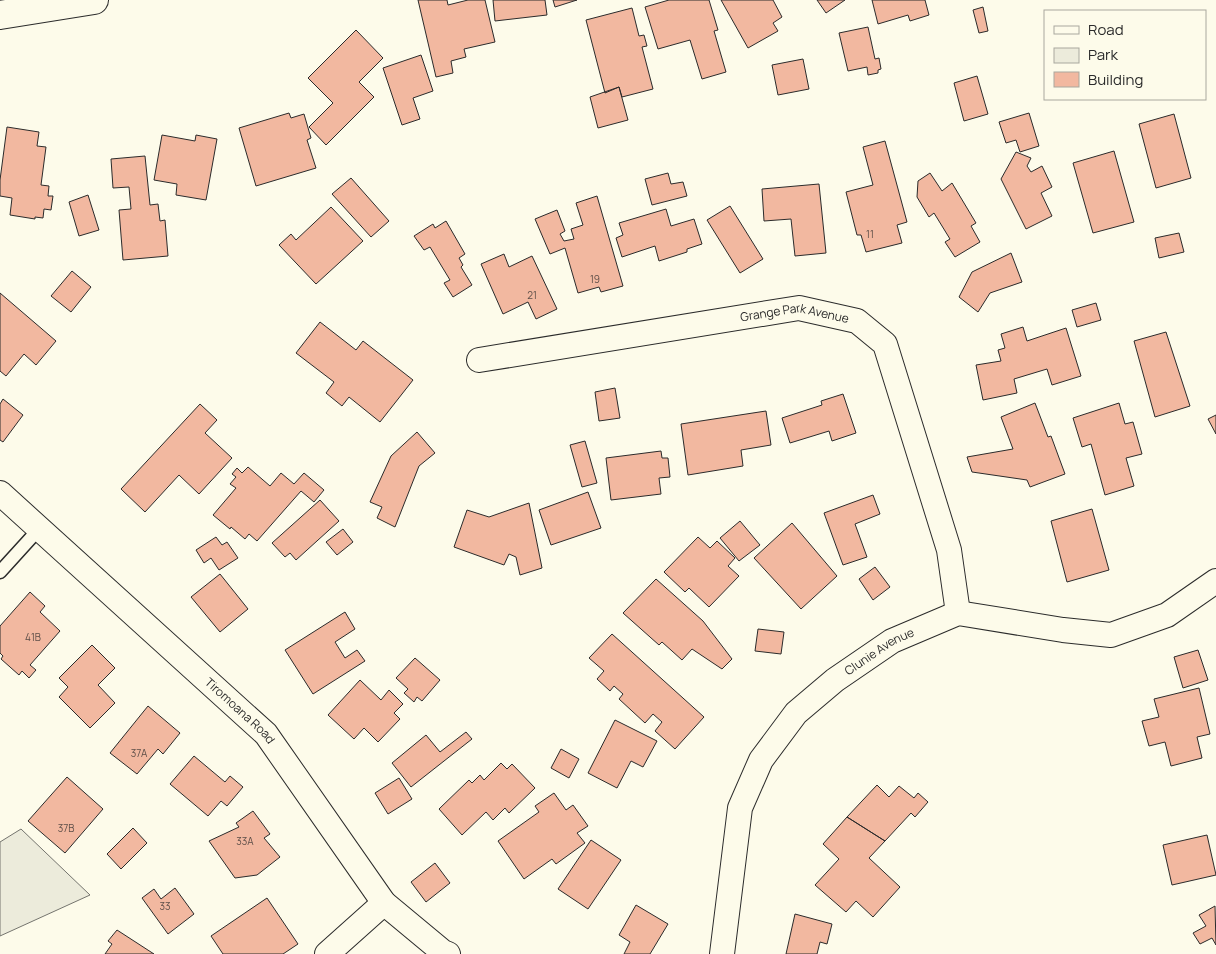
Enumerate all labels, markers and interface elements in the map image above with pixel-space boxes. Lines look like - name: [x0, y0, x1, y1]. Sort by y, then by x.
- legend: [1044, 10, 1206, 100]
- text: Road: [1088, 19, 1124, 40]
- text: Park: [1088, 44, 1118, 65]
- text: Building: [1088, 69, 1143, 90]
- house number: 11: [866, 227, 874, 241]
- house number: 19: [590, 272, 600, 286]
- house number: 21: [527, 288, 537, 302]
- street label: Grange Park Avenue: [739, 299, 851, 327]
- street label: Clunie Avenue: [841, 624, 917, 679]
- house number: 41B: [25, 630, 41, 644]
- street label: Tiromoana Road: [201, 674, 279, 747]
- house number: 37A: [131, 746, 148, 760]
- house number: 37B: [58, 821, 74, 835]
- house number: 33A: [236, 834, 254, 848]
- house number: 33: [159, 899, 171, 913]

